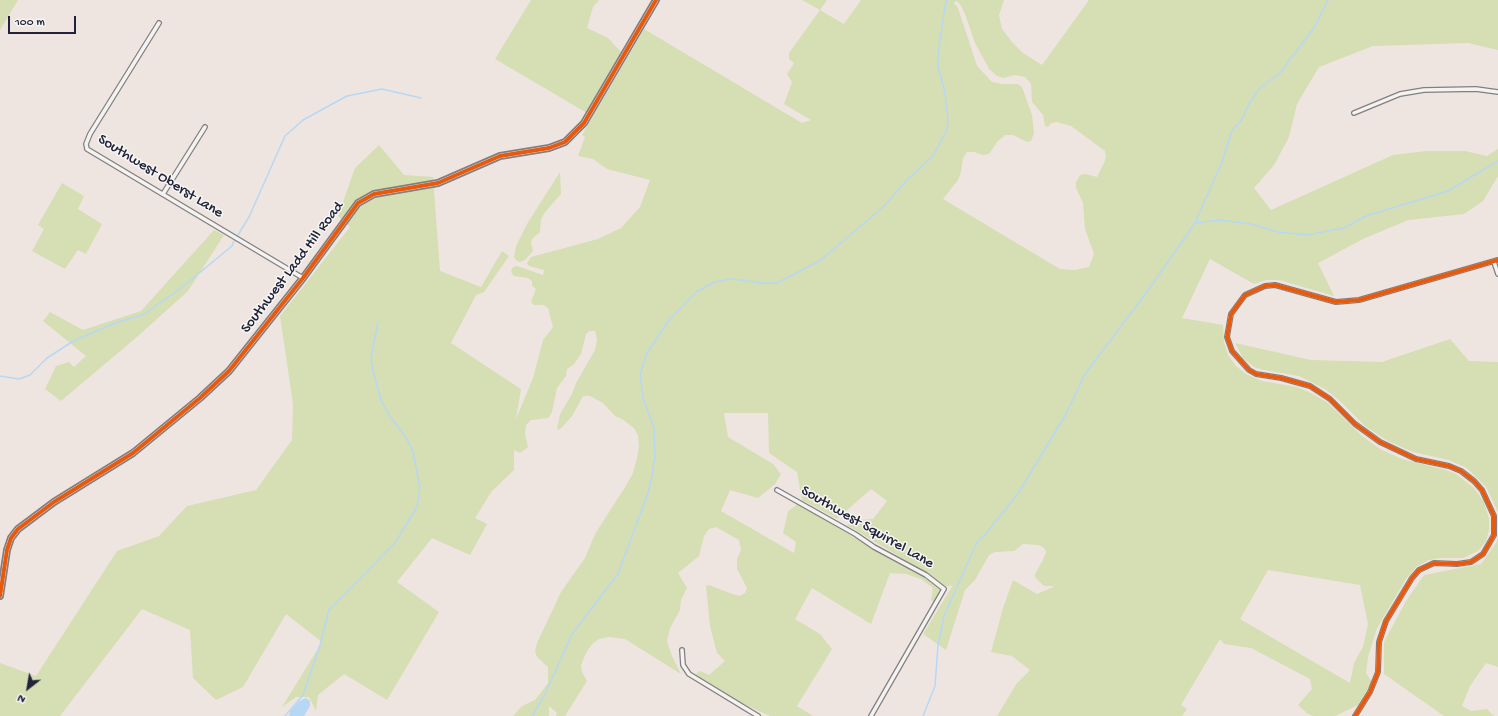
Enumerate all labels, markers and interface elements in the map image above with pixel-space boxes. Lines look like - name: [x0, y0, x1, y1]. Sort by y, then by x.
- scale bar: [10, 8, 78, 34]
- text: 100 m: [15, 16, 45, 30]
- street label: Southwest Oberst Lane: [94, 131, 226, 223]
- street label: Southwest Ladd Hill Road: [238, 199, 348, 337]
- street label: Southwest Squirrel Lane: [797, 483, 937, 573]
- north arrow: [8, 668, 48, 708]
- text: N: [16, 691, 28, 705]

